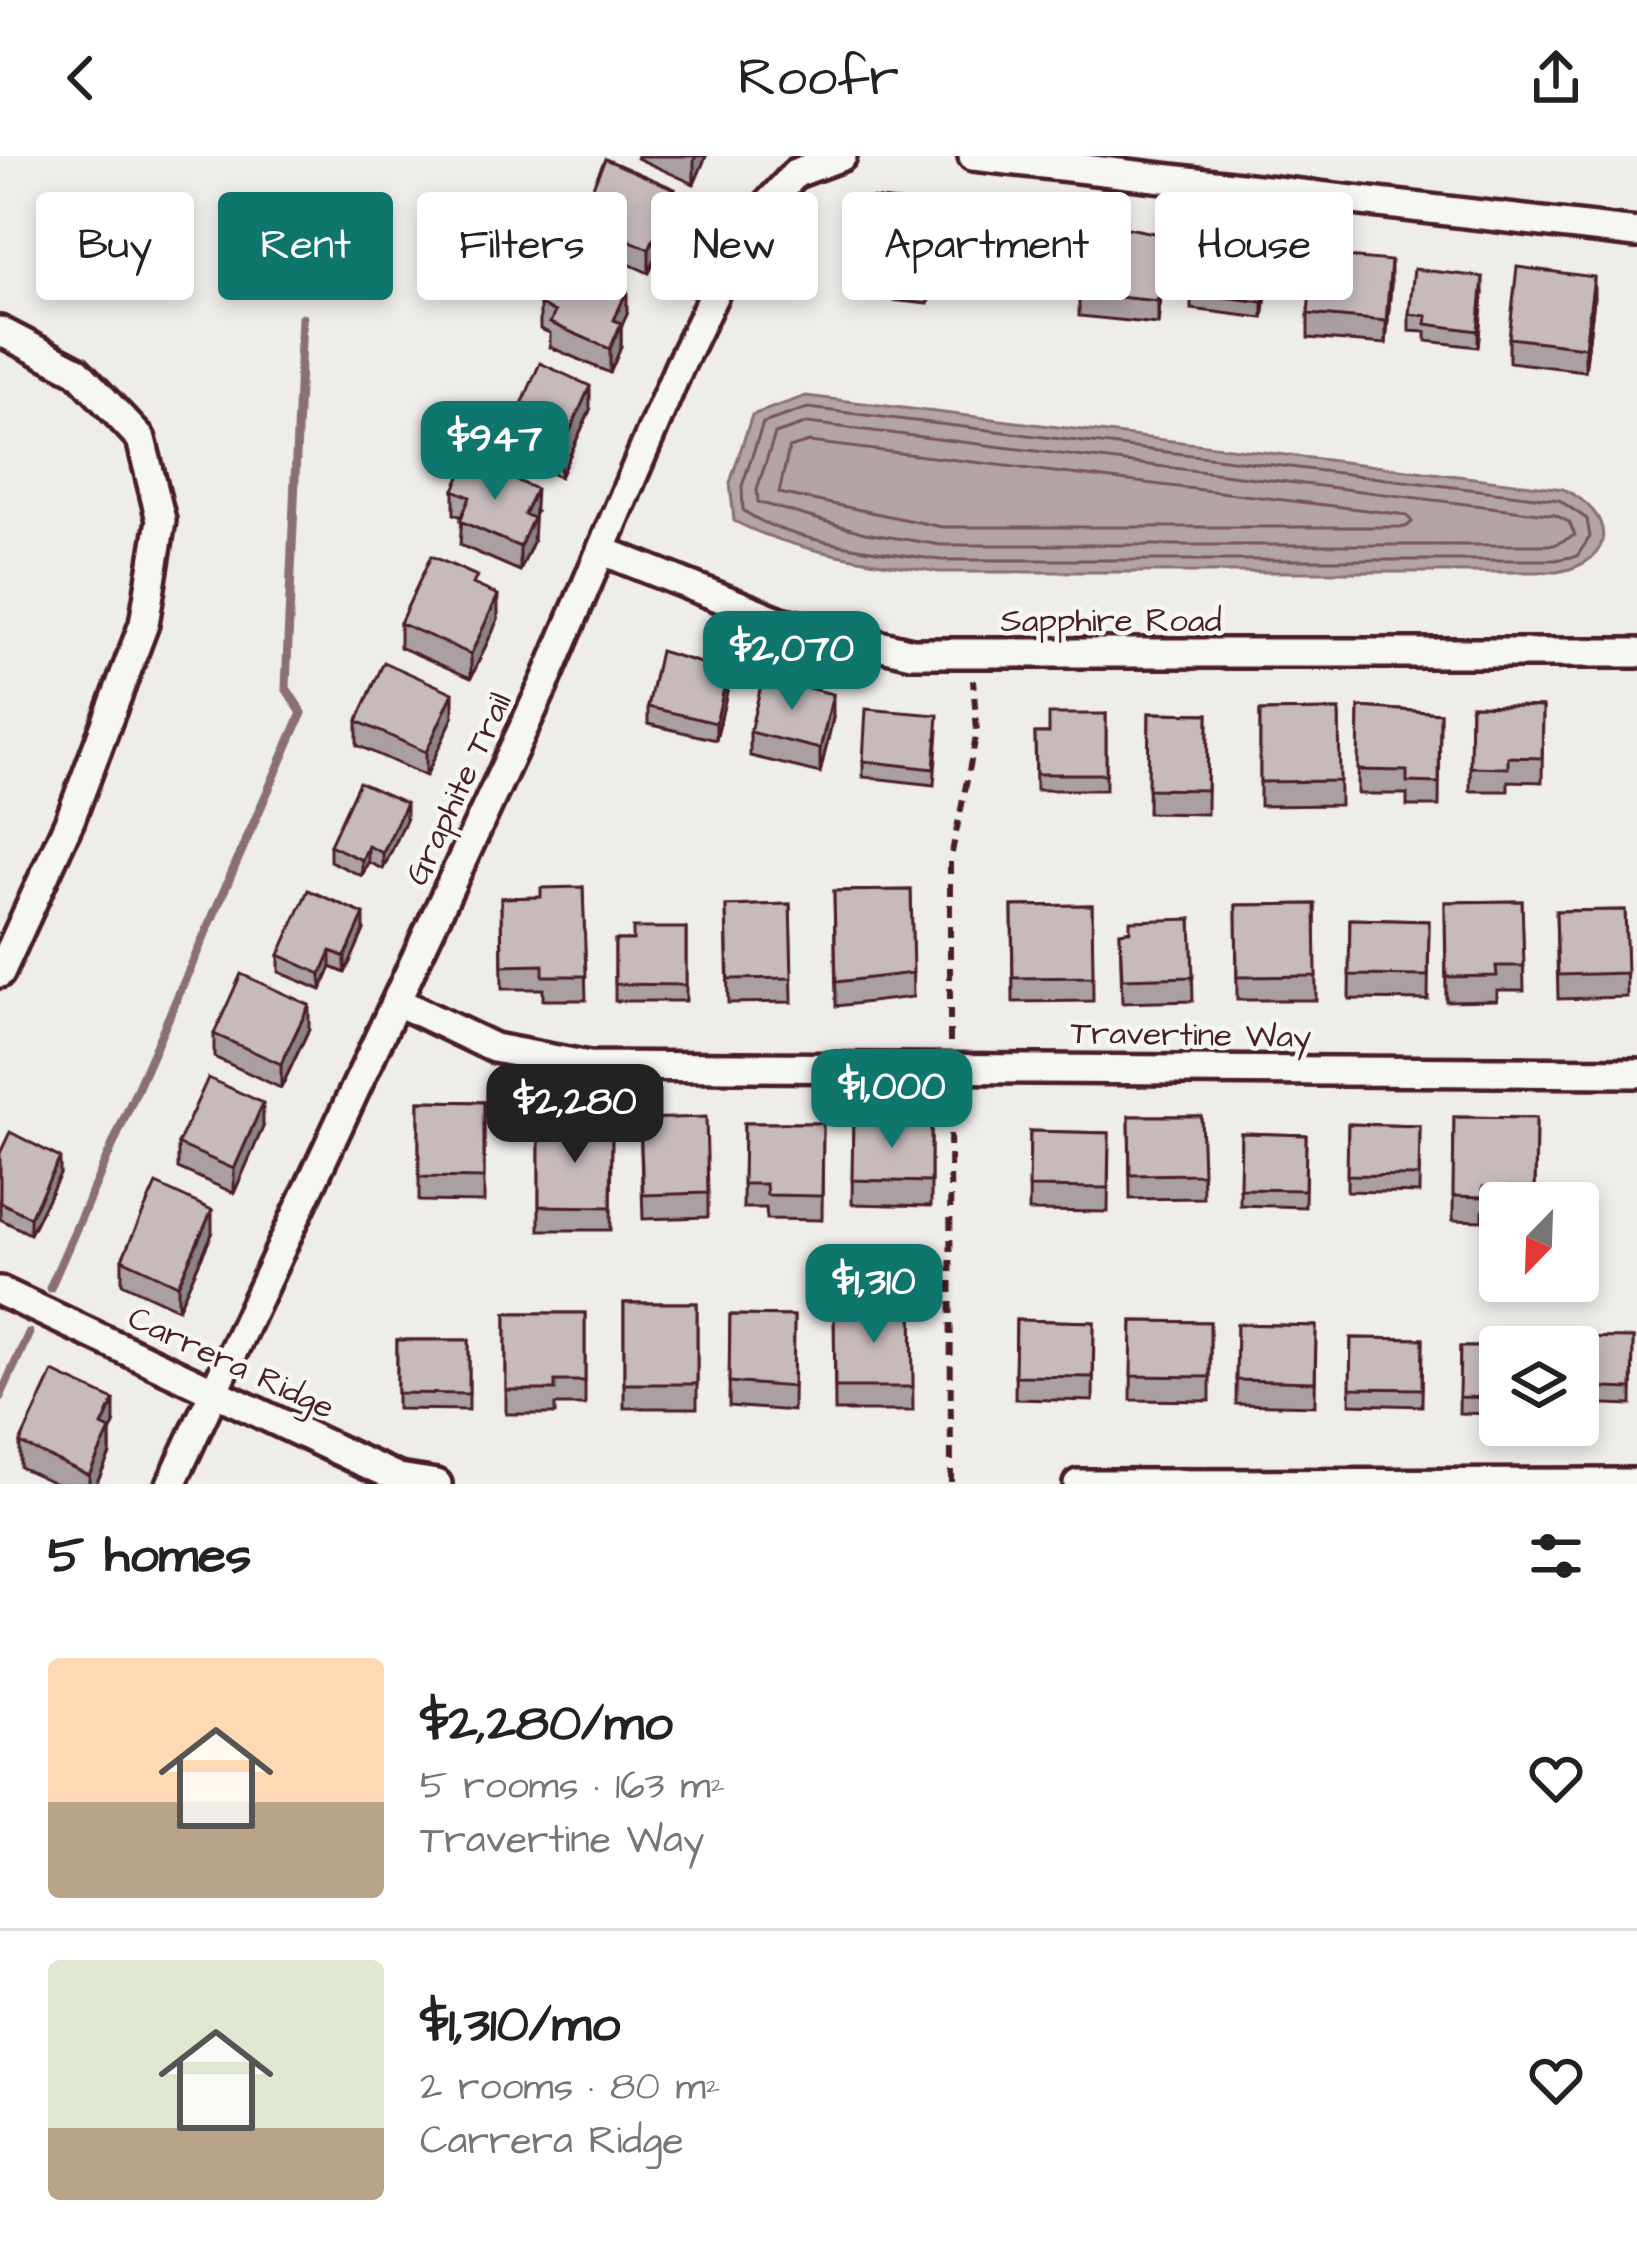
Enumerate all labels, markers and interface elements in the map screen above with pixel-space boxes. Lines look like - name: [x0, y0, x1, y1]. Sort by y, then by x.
- text: Roofr: [738, 41, 899, 116]
- icon: back: [48, 45, 114, 111]
- icon: share: [1523, 45, 1589, 111]
- chip: Buy: [36, 192, 194, 300]
- chip: Rent: [218, 192, 393, 300]
- chip: Filters: [417, 192, 627, 300]
- chip: New: [651, 192, 818, 300]
- chip: Apartment: [842, 192, 1131, 300]
- chip: House: [1155, 192, 1353, 300]
- pin: $947: [424, 401, 566, 503]
- text: $947: [448, 413, 542, 467]
- street label: Sapphire Road: [1000, 598, 1222, 644]
- pin: $2,070: [694, 611, 890, 713]
- text: $2,070: [730, 623, 854, 677]
- street label: Graphite Trail: [394, 685, 524, 893]
- street label: Travertine Way: [1070, 1010, 1312, 1061]
- pin: $1,000: [794, 1049, 990, 1151]
- text: $1,000: [838, 1061, 946, 1115]
- pin: $2,280: [477, 1064, 673, 1166]
- text: $2,280: [513, 1076, 637, 1130]
- north arrow: [1479, 1182, 1599, 1302]
- map controls: [1479, 1182, 1599, 1446]
- pin: $1,310: [776, 1244, 972, 1346]
- text: $1,310: [832, 1256, 916, 1310]
- street label: Carrera Ridge: [120, 1295, 342, 1433]
- button: layers: [1479, 1326, 1599, 1446]
- text: 5 homes: [48, 1521, 251, 1592]
- icon: filters: [1523, 1523, 1589, 1589]
- text: $2,280/mo: [420, 1689, 673, 1760]
- icon: home: [144, 1706, 288, 1850]
- icon: heart: [1523, 1745, 1589, 1811]
- text: 5 rooms · 163 m²: [420, 1760, 725, 1814]
- text: Travertine Way: [420, 1814, 704, 1868]
- text: $1,310/mo: [420, 1990, 620, 2061]
- icon: home: [144, 2008, 288, 2152]
- icon: heart: [1523, 2047, 1589, 2113]
- text: 2 rooms · 80 m²: [420, 2061, 720, 2115]
- text: Carrera Ridge: [420, 2115, 683, 2169]

